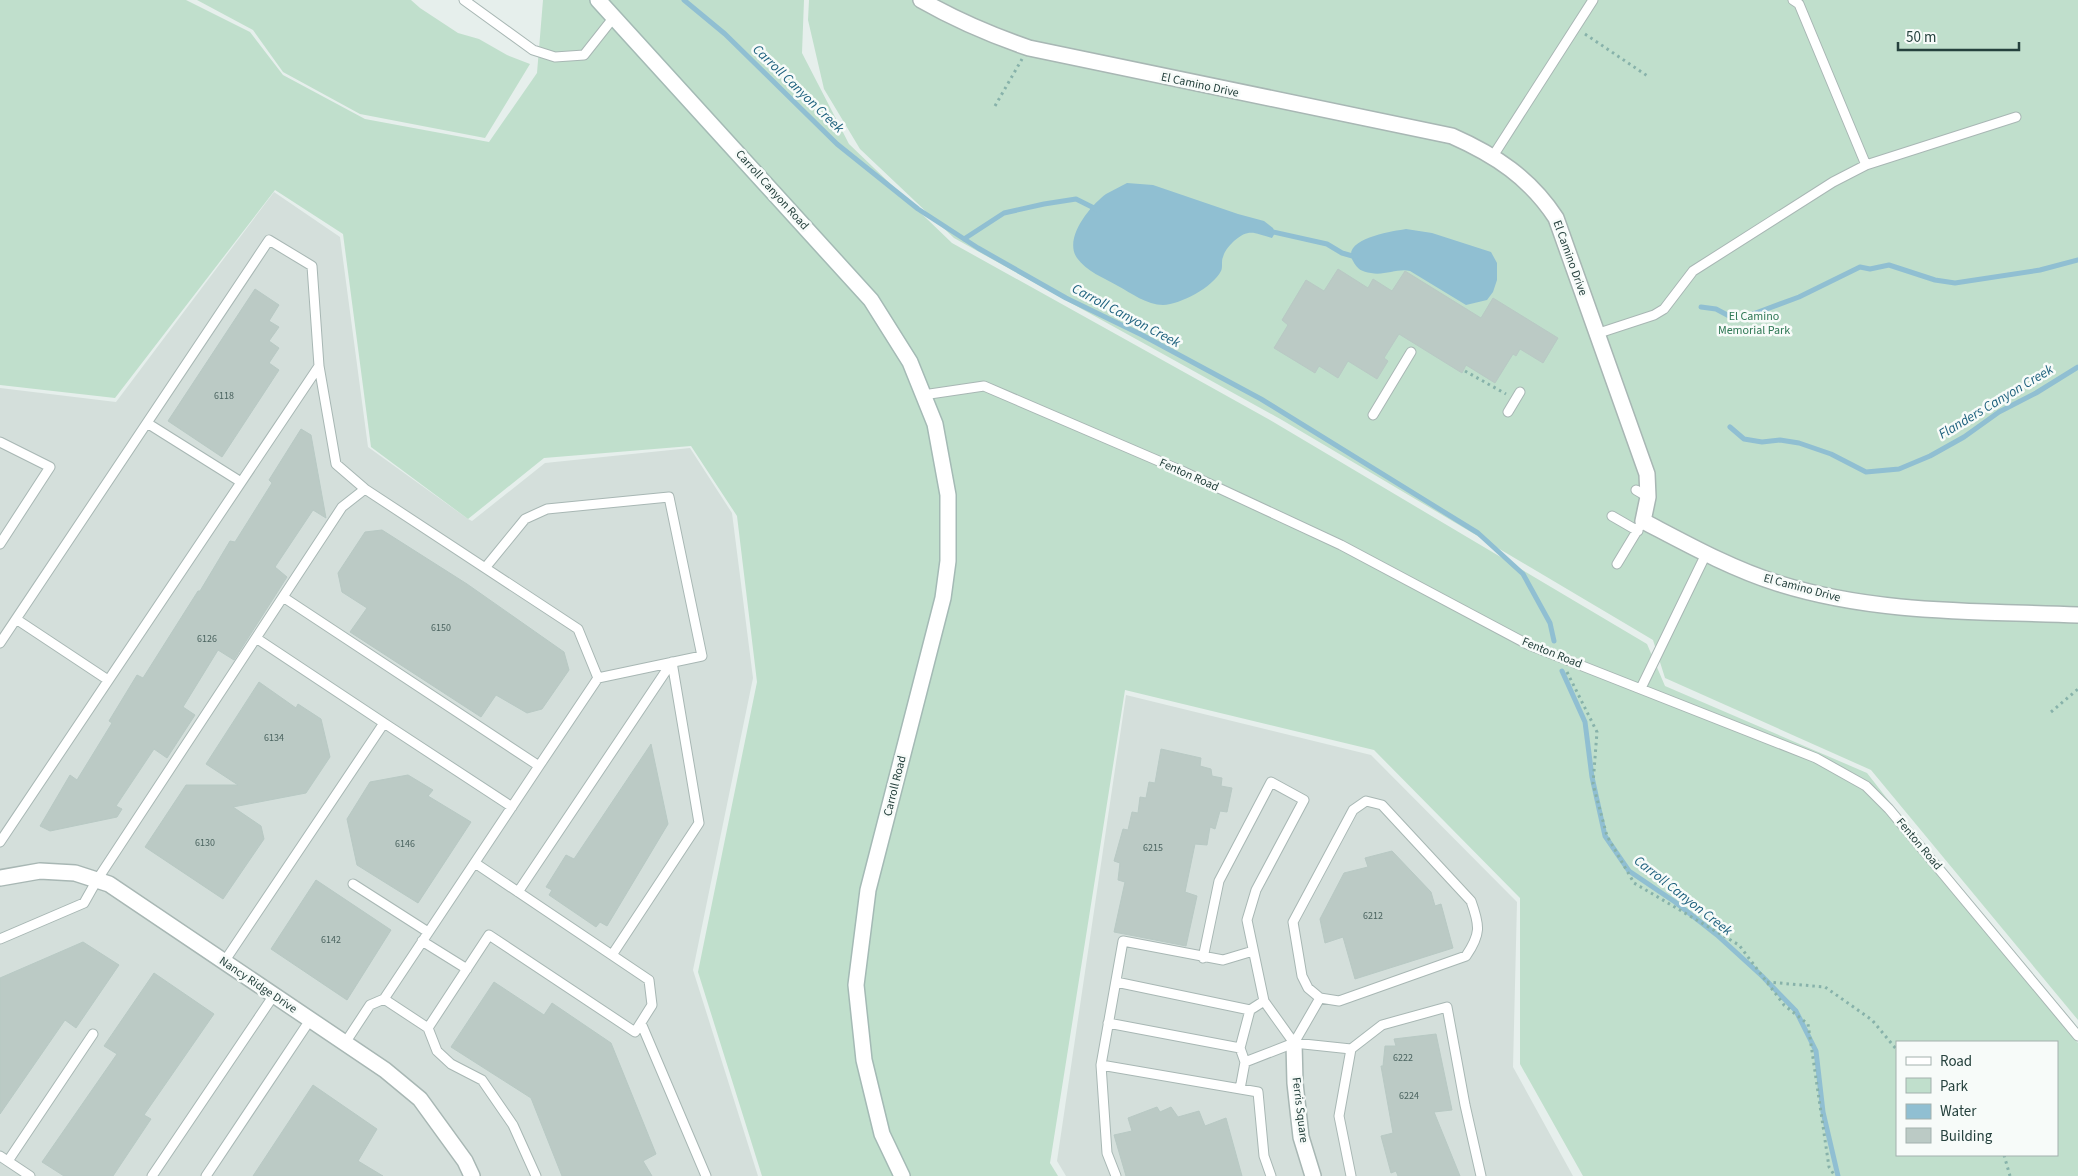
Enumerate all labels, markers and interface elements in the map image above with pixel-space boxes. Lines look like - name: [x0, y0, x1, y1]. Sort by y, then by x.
- scale bar: [1898, 20, 2019, 52]
- text: 50 m: [1906, 27, 1936, 48]
- water label: Carroll Canyon Creek: [748, 40, 848, 138]
- street label: El Camino Drive: [1160, 68, 1240, 102]
- street label: Carroll Canyon Road: [731, 146, 813, 234]
- street label: El Camino Drive: [1548, 218, 1592, 298]
- water label: Carroll Canyon Creek: [1068, 279, 1184, 353]
- park label: El Camino Memorial Park: [1718, 308, 1790, 339]
- water label: Flanders Canyon Creek: [1935, 360, 2057, 444]
- house number: 6118: [214, 389, 234, 403]
- street label: Fenton Road: [1157, 454, 1221, 496]
- street label: El Camino Drive: [1762, 570, 1842, 606]
- house number: 6150: [431, 621, 451, 635]
- house number: 6126: [197, 632, 217, 646]
- street label: Fenton Road: [1519, 633, 1585, 673]
- house number: 6134: [264, 731, 284, 745]
- street label: Carroll Road: [879, 754, 911, 818]
- street label: Fenton Road: [1892, 814, 1946, 874]
- house number: 6130: [195, 836, 215, 850]
- house number: 6146: [395, 837, 415, 851]
- house number: 6215: [1143, 841, 1163, 855]
- water label: Carroll Canyon Creek: [1630, 851, 1737, 941]
- house number: 6212: [1363, 909, 1383, 923]
- house number: 6142: [321, 933, 341, 947]
- street label: Nancy Ridge Drive: [216, 953, 300, 1017]
- legend: [1896, 1041, 2058, 1156]
- house number: 6222: [1393, 1051, 1413, 1065]
- text: Road: [1940, 1051, 1972, 1072]
- street label: Ferris Square: [1288, 1076, 1312, 1144]
- text: Park: [1940, 1076, 1969, 1097]
- house number: 6224: [1399, 1089, 1419, 1103]
- text: Water: [1940, 1101, 1977, 1122]
- text: Building: [1940, 1126, 1993, 1147]

